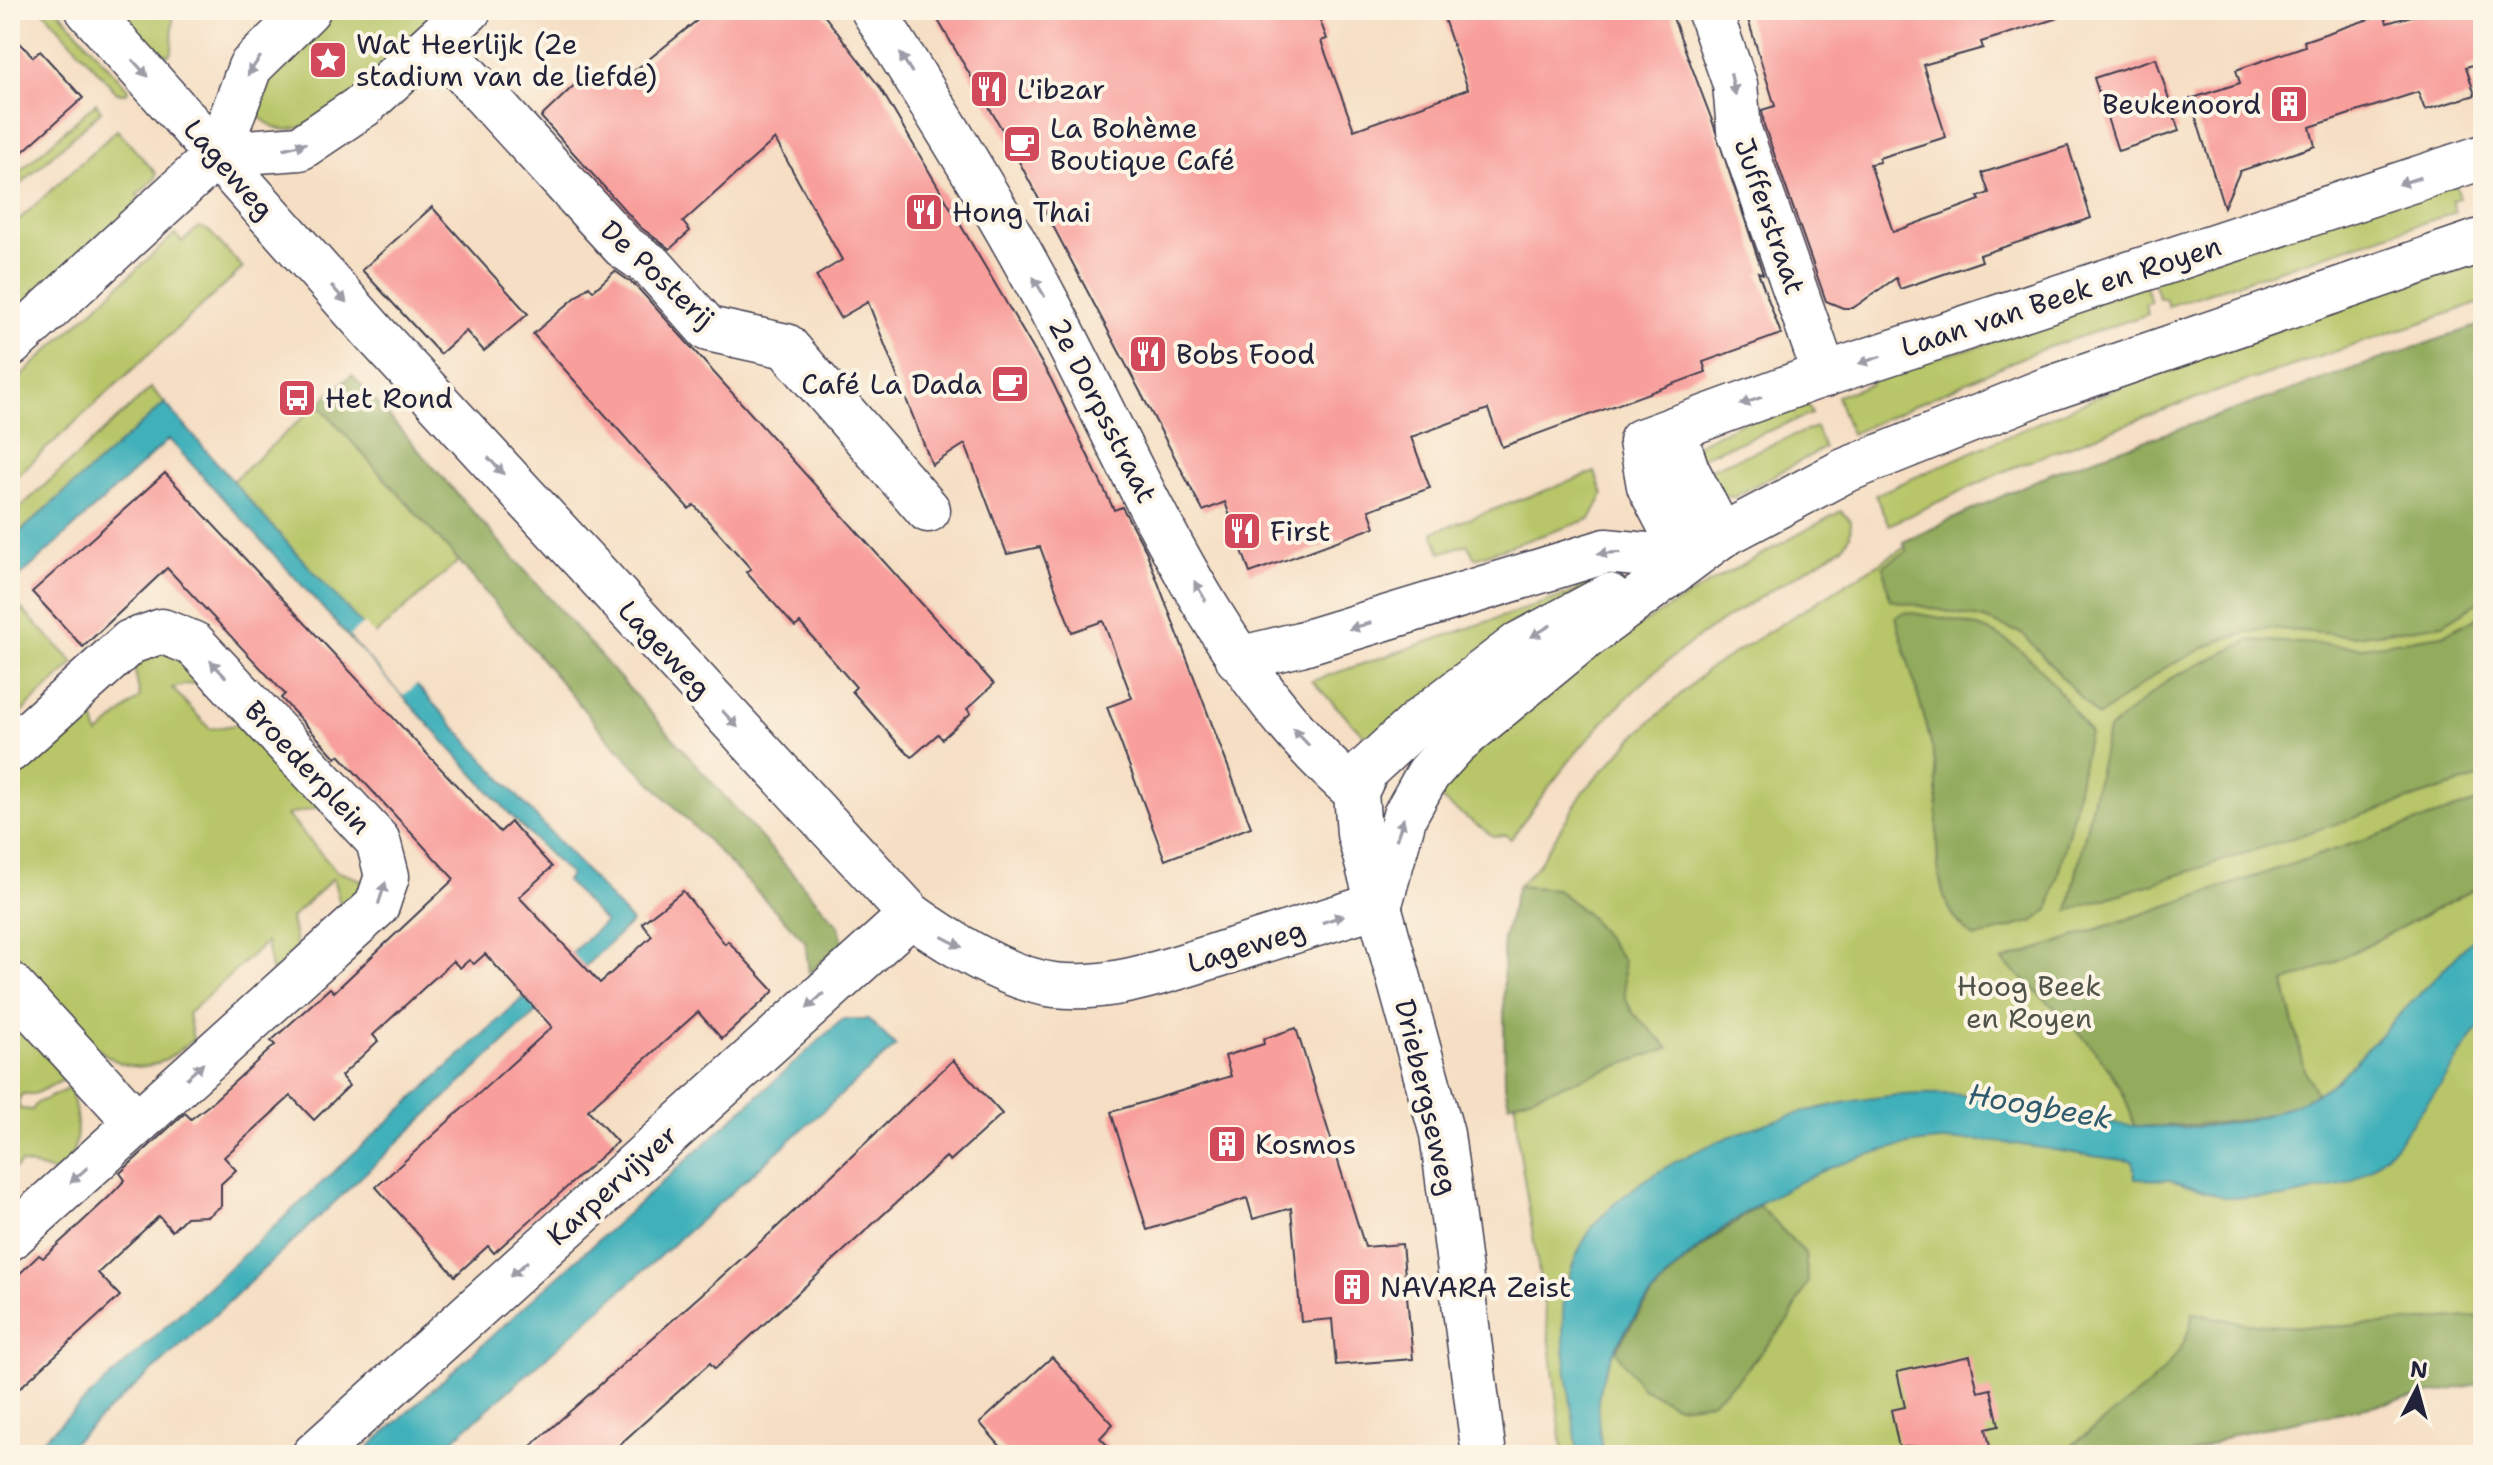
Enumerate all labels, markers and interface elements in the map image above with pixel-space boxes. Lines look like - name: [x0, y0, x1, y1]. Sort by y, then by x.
- place label: Wat Heerlijk (2e stadium van de liefde): [356, 25, 657, 95]
- place icon: Wat Heerlijk (2e stadium van de liefde): [307, 39, 349, 81]
- one-way arrow: [899, 53, 914, 74]
- one-way arrow: [247, 55, 262, 76]
- one-way arrow: [131, 58, 149, 77]
- restaurant icon: L'ibzar: [968, 68, 1010, 110]
- place label: L'ibzar: [1017, 70, 1105, 108]
- one-way arrow: [1727, 71, 1740, 96]
- building icon: Beukenoord: [2268, 83, 2310, 125]
- place label: Beukenoord: [2102, 85, 2261, 123]
- place label: La Bohème Boutique Café: [1050, 109, 1235, 179]
- street label: Lageweg: [175, 111, 283, 227]
- cafe icon: La Bohème Boutique Café: [1001, 123, 1043, 165]
- street label: Jufferstraat: [1725, 133, 1815, 299]
- one-way arrow: [283, 139, 308, 152]
- one-way arrow: [2397, 176, 2421, 188]
- restaurant icon: Hong Thai: [903, 191, 945, 233]
- place label: Hong Thai: [952, 193, 1091, 231]
- street label: De Posterij: [593, 211, 723, 337]
- street label: Laan van Beek en Royen: [1896, 226, 2226, 366]
- one-way arrow: [1032, 276, 1046, 298]
- one-way arrow: [330, 284, 347, 304]
- street label: 2e Dorpsstraat: [1040, 311, 1166, 509]
- restaurant icon: Bobs Food: [1127, 333, 1169, 375]
- place label: Bobs Food: [1176, 335, 1315, 373]
- one-way arrow: [1857, 354, 1881, 366]
- cafe icon: Café La Dada: [989, 363, 1031, 405]
- place label: Café La Dada: [801, 365, 982, 403]
- bus stop icon: Het Rond: [276, 377, 318, 419]
- place label: Het Rond: [325, 379, 453, 417]
- one-way arrow: [1739, 395, 1763, 407]
- one-way arrow: [487, 457, 505, 476]
- restaurant icon: First: [1221, 510, 1263, 552]
- place label: First: [1270, 512, 1331, 550]
- one-way arrow: [1597, 547, 1622, 560]
- one-way arrow: [1193, 580, 1207, 602]
- street label: Lageweg: [610, 592, 720, 706]
- one-way arrow: [1348, 620, 1372, 633]
- one-way arrow: [1530, 623, 1552, 637]
- one-way arrow: [209, 660, 227, 679]
- street label: Broederplein: [236, 692, 380, 842]
- one-way arrow: [720, 709, 738, 728]
- one-way arrow: [1292, 728, 1310, 747]
- one-way arrow: [1395, 816, 1407, 840]
- one-way arrow: [376, 880, 388, 904]
- street label: Lageweg: [1182, 910, 1310, 982]
- one-way arrow: [1322, 912, 1346, 924]
- one-way arrow: [940, 935, 963, 949]
- park label: Hoog Beek en Royen: [1957, 967, 2101, 1037]
- one-way arrow: [806, 991, 825, 1009]
- street label: Driebergseweg: [1386, 995, 1468, 1199]
- one-way arrow: [185, 1062, 204, 1080]
- water label: Hoogbeek: [1965, 1073, 2115, 1139]
- street label: Karpervijver: [538, 1116, 686, 1254]
- building icon: Kosmos: [1206, 1123, 1248, 1165]
- place label: Kosmos: [1255, 1125, 1356, 1163]
- one-way arrow: [70, 1166, 89, 1184]
- one-way arrow: [510, 1260, 529, 1278]
- building icon: NAVARA Zeist: [1331, 1266, 1373, 1308]
- place label: NAVARA Zeist: [1380, 1268, 1571, 1306]
- north arrow: [2377, 1349, 2457, 1429]
- text: N: [2409, 1354, 2429, 1385]

